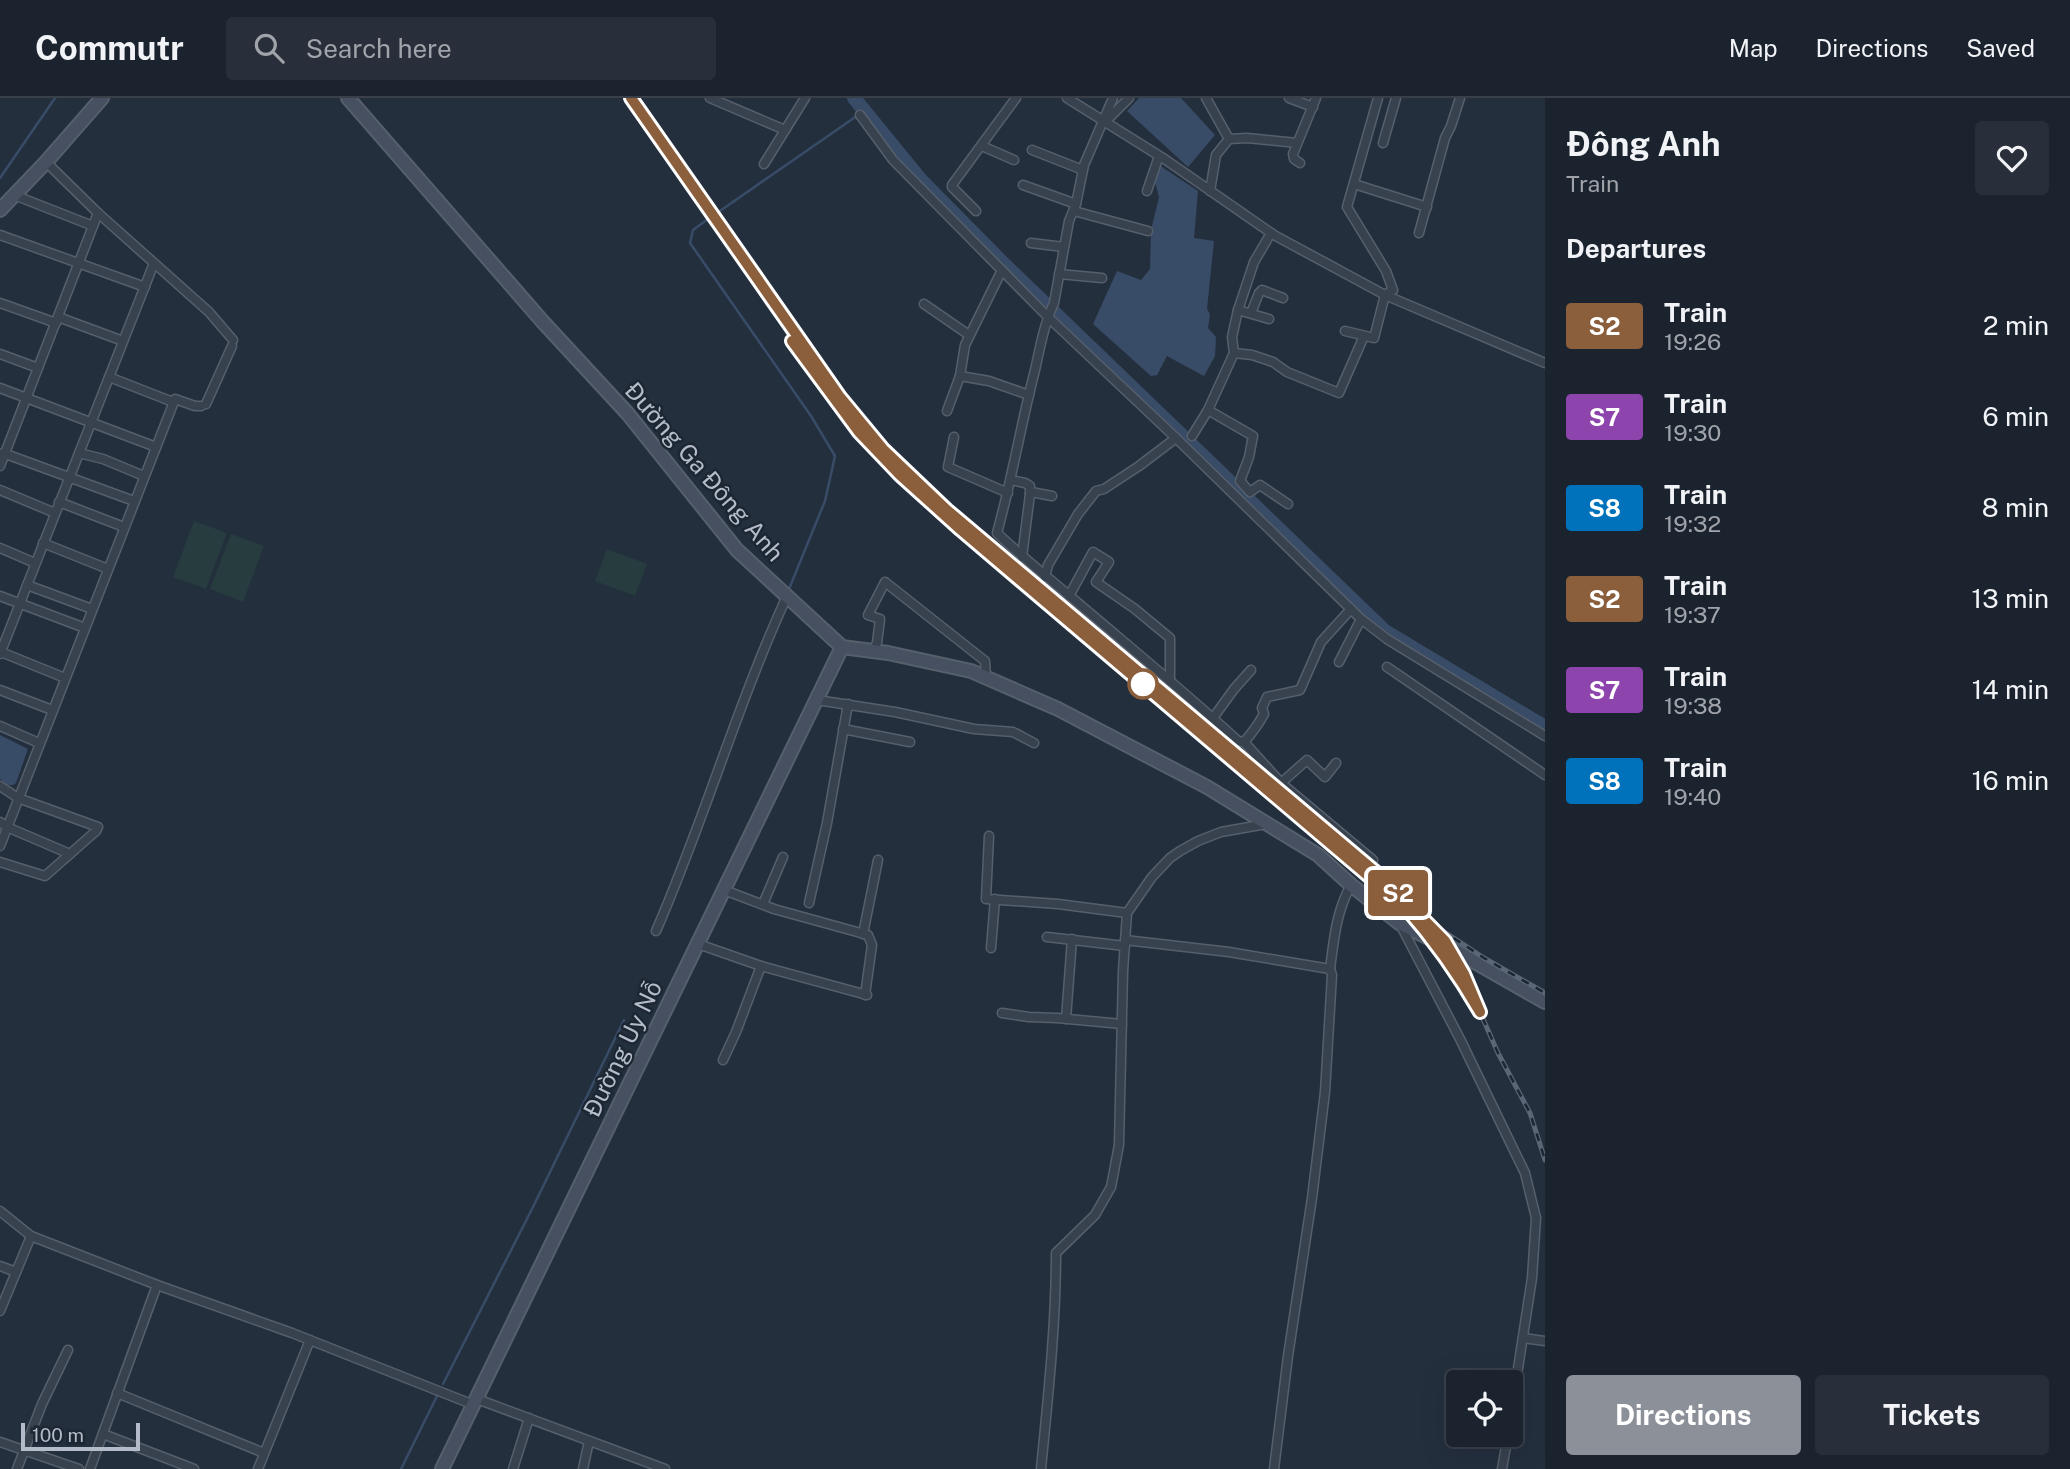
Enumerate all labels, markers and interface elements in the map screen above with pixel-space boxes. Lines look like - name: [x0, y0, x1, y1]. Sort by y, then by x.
- search box: [226, 17, 716, 80]
- text: Commutr: [35, 29, 184, 67]
- icon: search: [250, 29, 288, 67]
- text: Search here: [306, 33, 452, 64]
- text: Map: [1729, 34, 1778, 62]
- text: Directions: [1816, 34, 1928, 62]
- text: Saved: [1966, 34, 2035, 62]
- button: heart: [1975, 121, 2049, 195]
- text: Đông Anh: [1566, 125, 1721, 163]
- text: Train: [1566, 170, 1619, 197]
- text: Departures: [1566, 233, 1706, 264]
- text: Train: [1664, 297, 1727, 328]
- text: 2 min: [1983, 310, 2049, 341]
- text: S2: [1589, 312, 1620, 340]
- text: 19:26: [1664, 328, 1721, 355]
- street label: Đường Ga Đông Anh: [619, 376, 790, 566]
- text: Train: [1664, 388, 1727, 419]
- text: 6 min: [1982, 401, 2049, 432]
- text: S7: [1589, 403, 1620, 431]
- text: 19:30: [1664, 419, 1721, 446]
- text: Train: [1664, 479, 1727, 510]
- text: 8 min: [1982, 492, 2049, 523]
- text: S8: [1588, 494, 1621, 522]
- text: 19:32: [1664, 510, 1721, 537]
- text: Train: [1664, 570, 1727, 601]
- text: 13 min: [1972, 583, 2049, 614]
- text: S2: [1589, 585, 1620, 613]
- text: 19:37: [1664, 601, 1721, 628]
- text: Train: [1664, 661, 1727, 692]
- unlabelled marker: [1128, 669, 1158, 699]
- text: 14 min: [1972, 674, 2049, 705]
- text: S7: [1589, 676, 1620, 704]
- text: 19:38: [1664, 692, 1722, 719]
- text: Train: [1664, 752, 1727, 783]
- text: 16 min: [1972, 765, 2049, 796]
- text: S8: [1588, 767, 1621, 795]
- text: 19:40: [1664, 783, 1721, 810]
- line badge: S2: [1366, 870, 1430, 916]
- text: S2: [1382, 879, 1414, 907]
- street label: Đường Uy Nỗ: [577, 976, 667, 1121]
- map controls: [1446, 1370, 1523, 1447]
- button: locate: [1446, 1370, 1523, 1447]
- button: Directions: [1566, 1375, 1801, 1455]
- button: Tickets: [1815, 1375, 2049, 1455]
- scale bar: [21, 1420, 140, 1452]
- text: 100 m: [32, 1424, 84, 1446]

